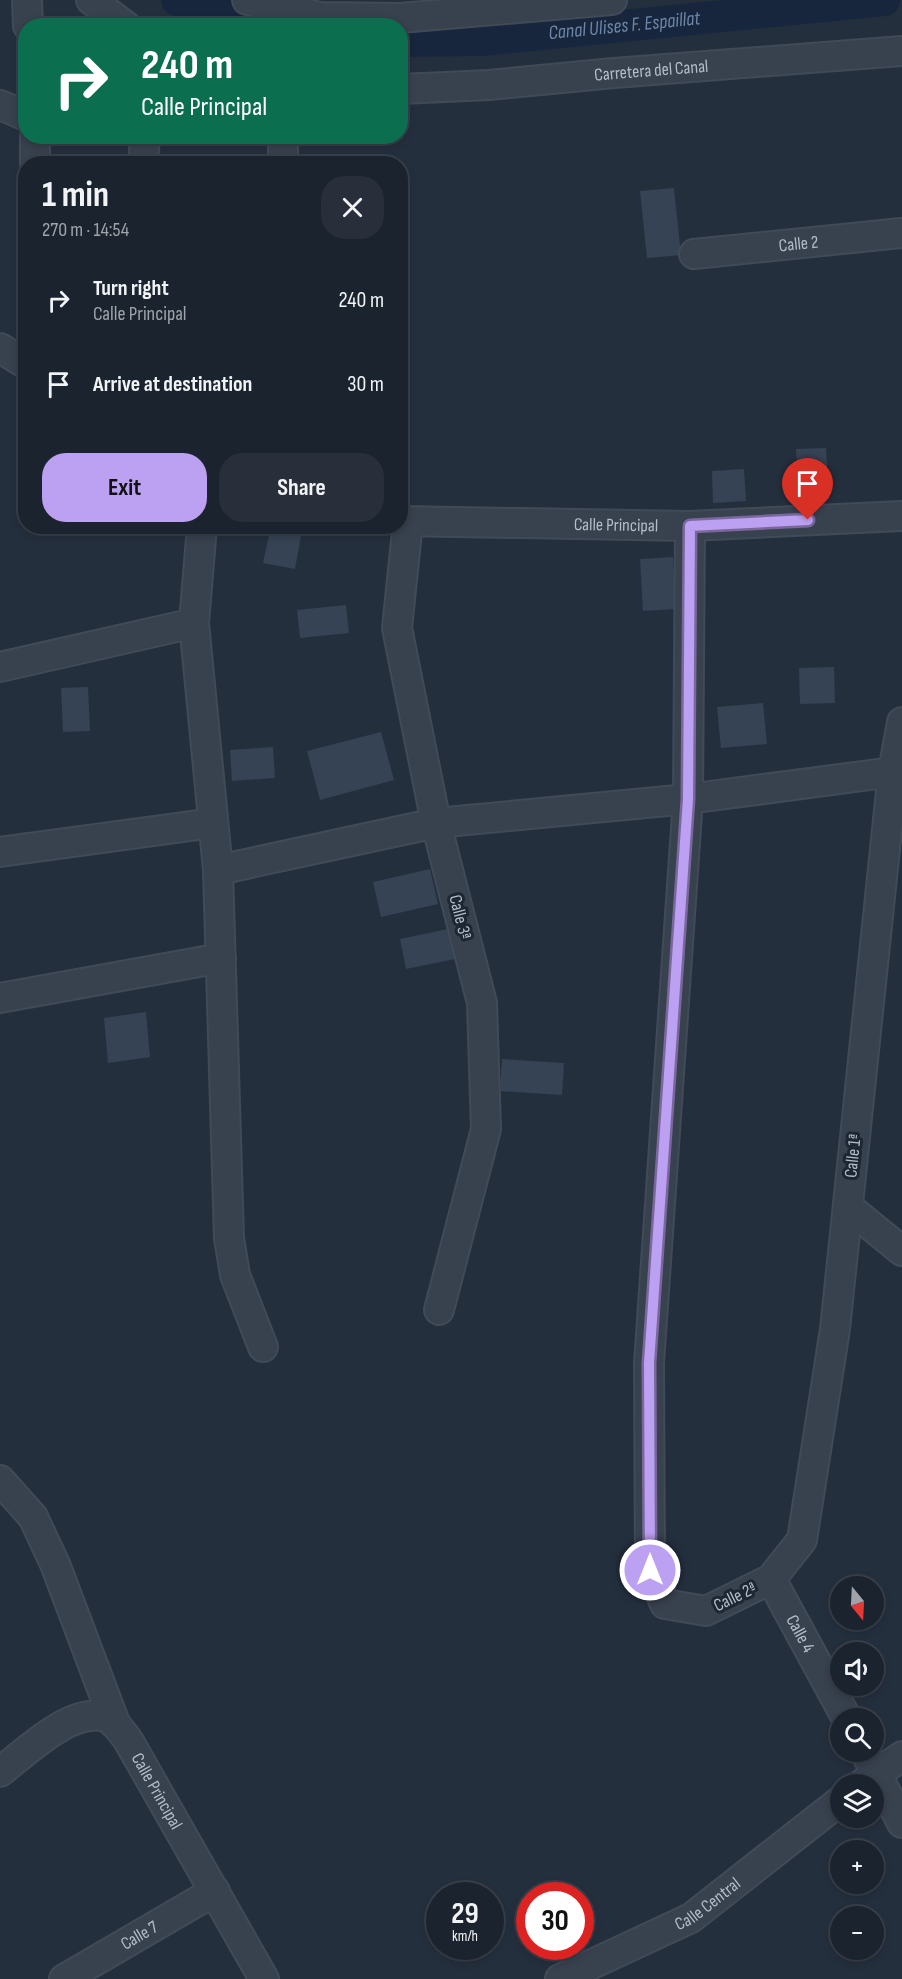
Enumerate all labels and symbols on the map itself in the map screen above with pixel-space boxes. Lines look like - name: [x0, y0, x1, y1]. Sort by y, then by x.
- water label: Canal Ulises F. Espaillat: [547, 6, 702, 45]
- street label: Carretera del Canal: [593, 55, 709, 85]
- street label: Calle 2: [778, 231, 819, 256]
- pin: [782, 458, 833, 520]
- street label: Calle Principal: [574, 513, 658, 536]
- street label: Calle 3ª: [444, 893, 476, 941]
- street label: Calle 1ª: [840, 1133, 866, 1179]
- position arrow: [618, 1538, 682, 1602]
- north arrow: [830, 1576, 884, 1630]
- street label: Calle 2ª: [710, 1578, 760, 1616]
- street label: Calle 4: [782, 1611, 820, 1656]
- street label: Calle Principal: [127, 1749, 187, 1833]
- street label: Calle Central: [671, 1873, 745, 1935]
- speed limit sign: 30: [516, 1882, 594, 1960]
- street label: Calle 7: [117, 1916, 162, 1954]

